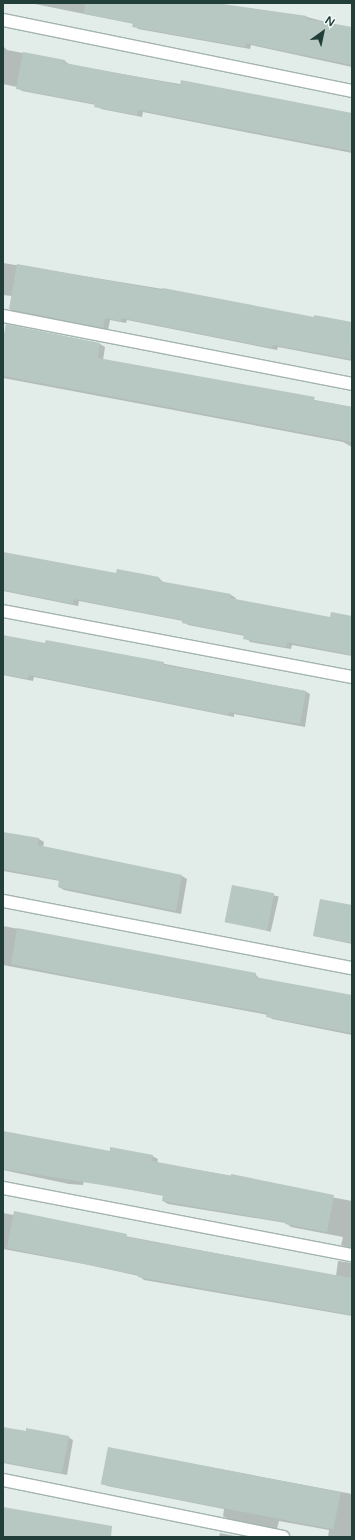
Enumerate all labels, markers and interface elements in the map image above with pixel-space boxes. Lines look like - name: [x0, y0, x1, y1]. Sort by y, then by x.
- north arrow: [303, 12, 343, 52]
- text: N: [323, 14, 337, 29]

